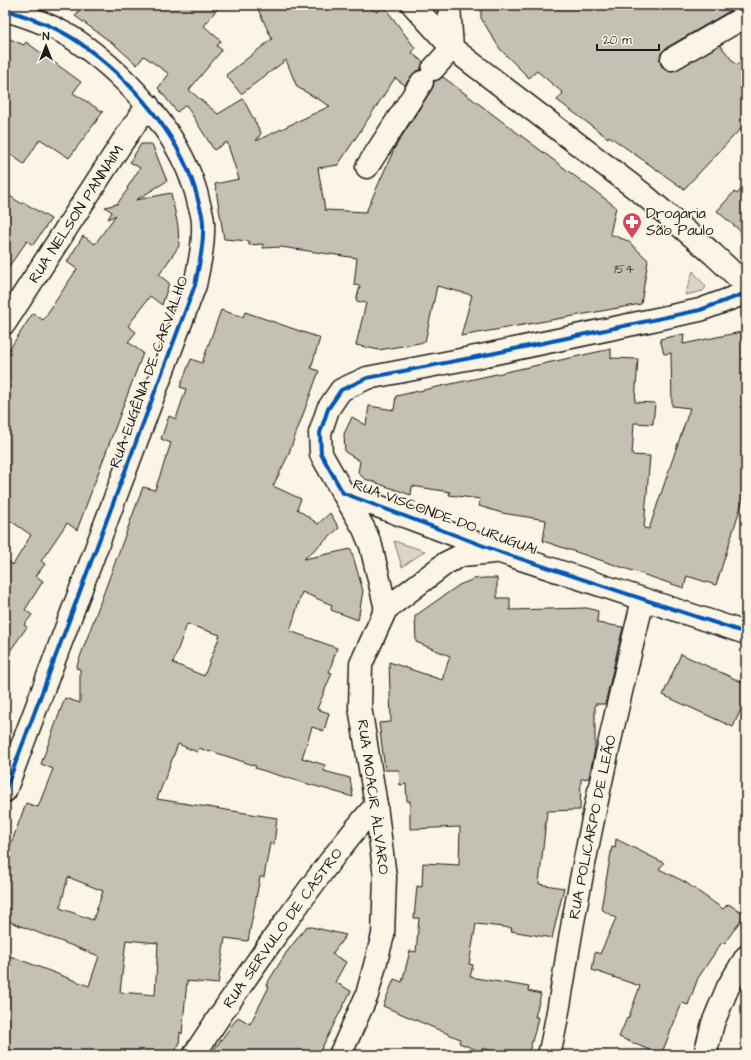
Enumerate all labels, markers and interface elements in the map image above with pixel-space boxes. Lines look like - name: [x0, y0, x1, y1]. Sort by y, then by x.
- north arrow: [26, 26, 66, 66]
- scale bar: [597, 26, 659, 52]
- text: N: [43, 29, 50, 44]
- text: 20 m: [603, 32, 632, 49]
- street label: RUA NELSON PANNAIM: [23, 141, 128, 287]
- place label: Drogaria São Paulo: [646, 203, 714, 241]
- pharmacy icon: Drogaria São Paulo: [621, 211, 643, 239]
- house number: 154: [614, 260, 634, 278]
- street label: RUA EUGÊNIA DE CARVALHO: [104, 273, 194, 471]
- street label: RUA VISCONDE DO URUGUAI: [350, 474, 540, 560]
- street label: RUA MOACIR ÁLVARO: [352, 718, 394, 876]
- street label: RUA POLICARPO DE LEÃO: [563, 733, 621, 921]
- street label: RUA SERVULO DE CASTRO: [218, 843, 347, 1012]

